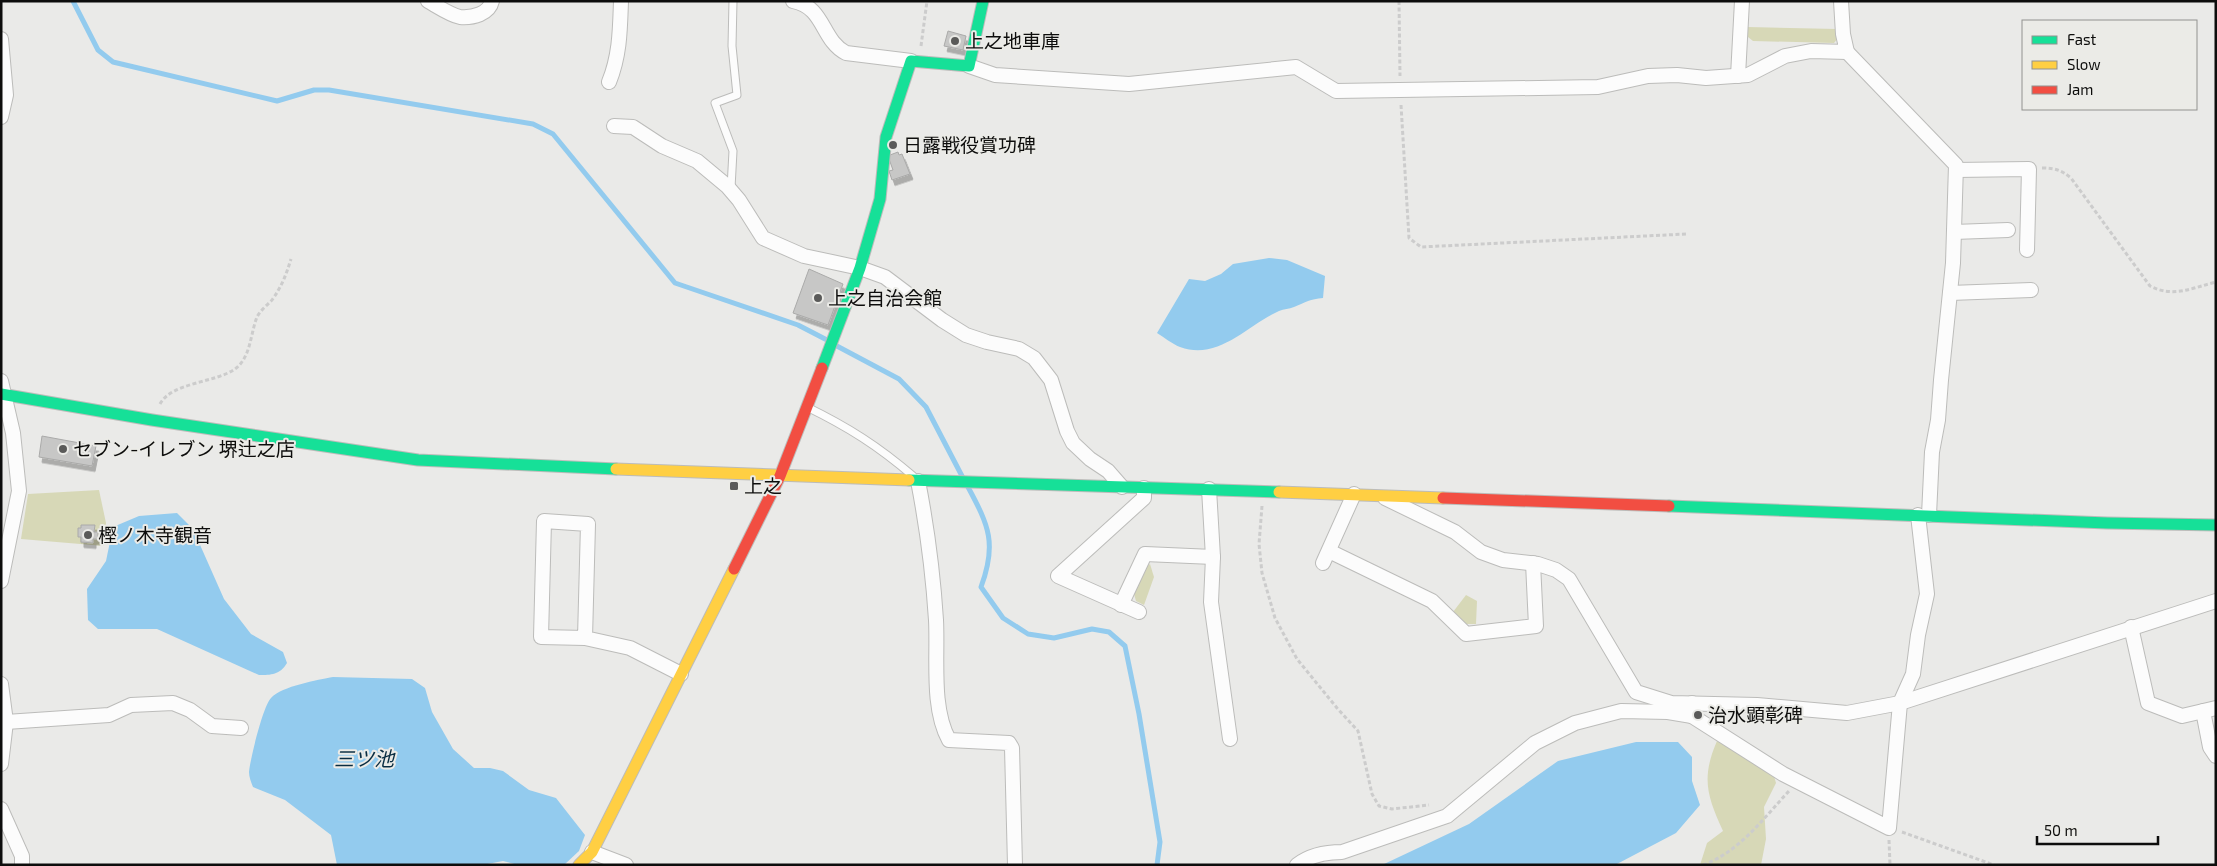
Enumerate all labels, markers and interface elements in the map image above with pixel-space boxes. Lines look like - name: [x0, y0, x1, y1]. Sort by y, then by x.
- legend: [2022, 20, 2197, 110]
- place label: 上之地車庫: [965, 29, 1060, 52]
- text: Fast: [2067, 30, 2097, 48]
- marker: 上之地車庫: [949, 35, 961, 47]
- text: Slow: [2067, 55, 2101, 73]
- text: Jam: [2067, 80, 2093, 98]
- place label: 日露戦役賞功碑: [903, 133, 1036, 156]
- marker: 日露戦役賞功碑: [887, 139, 899, 151]
- place label: 上之自治会館: [828, 286, 942, 309]
- marker: 上之自治会館: [812, 292, 824, 304]
- place label: セブン-イレブン 堺辻之店: [73, 437, 295, 460]
- marker: セブン-イレブン 堺辻之店: [57, 443, 69, 455]
- place label: 上之: [744, 474, 782, 497]
- marker: 上之: [728, 480, 740, 492]
- place label: 樫ノ木寺観音: [98, 523, 212, 546]
- marker: 樫ノ木寺観音: [82, 529, 94, 541]
- place label: 治水顕彰碑: [1708, 703, 1803, 726]
- marker: 治水顕彰碑: [1692, 709, 1704, 721]
- water label: 三ツ池: [334, 746, 396, 770]
- scale bar: [2037, 814, 2158, 846]
- text: 50 m: [2044, 821, 2078, 839]

